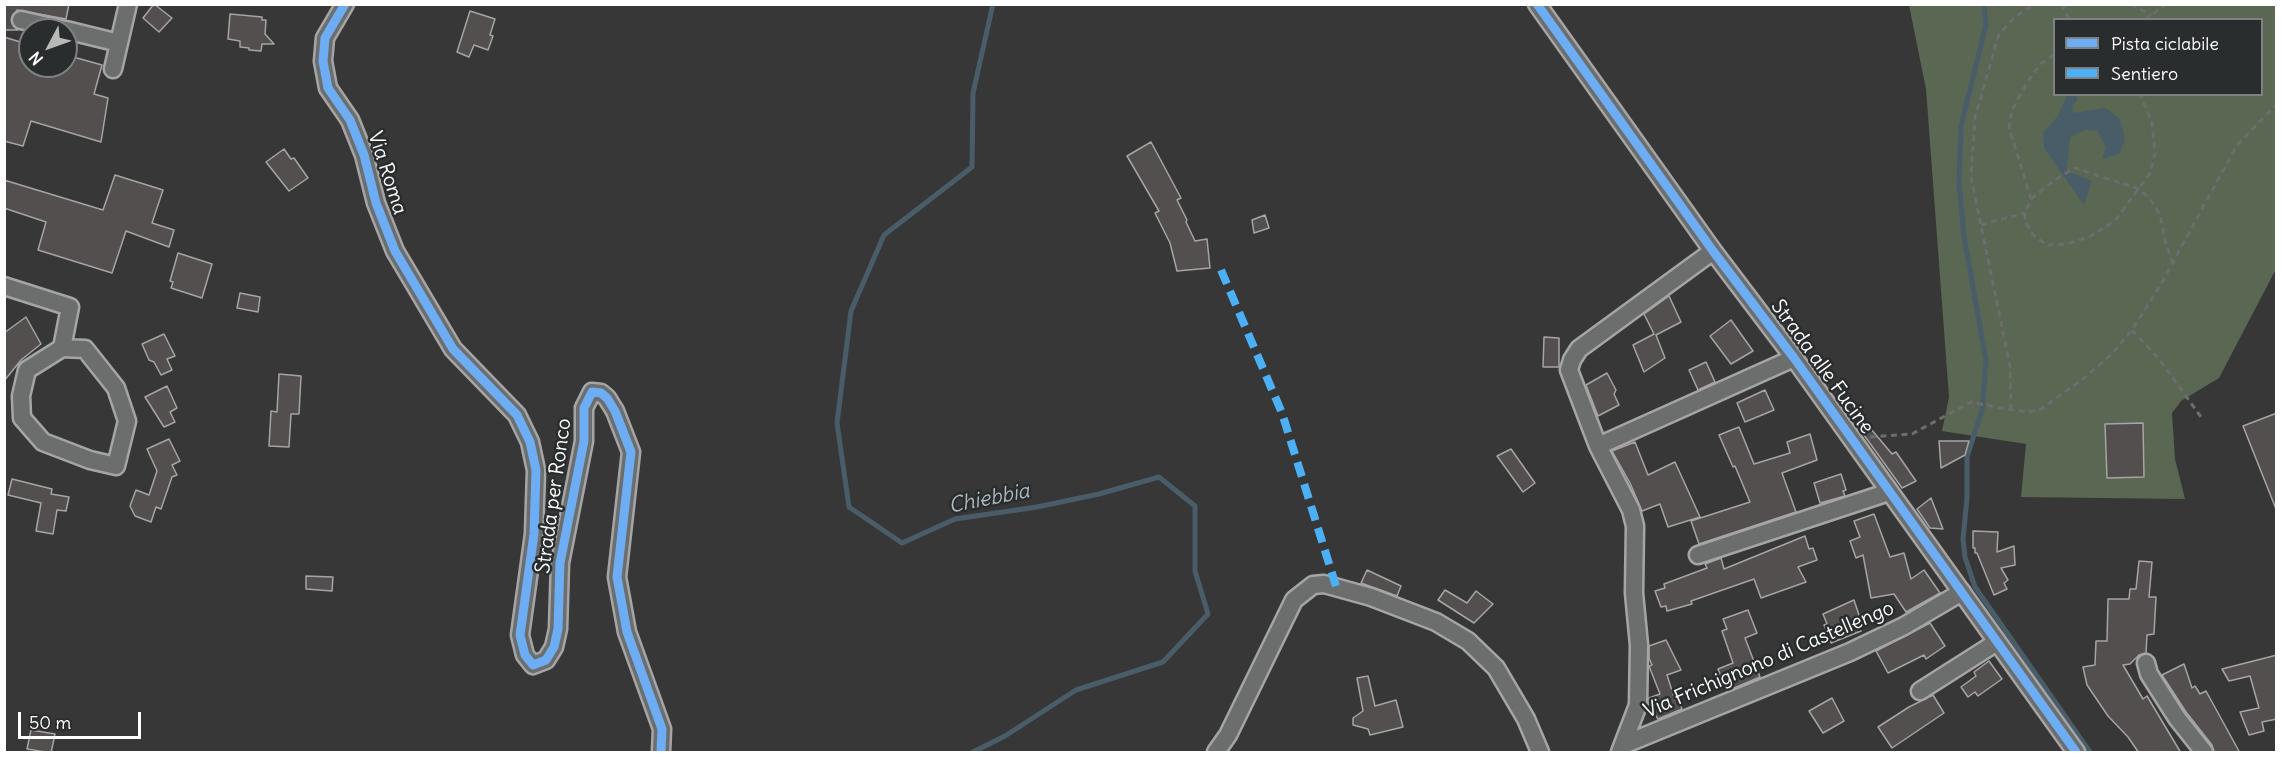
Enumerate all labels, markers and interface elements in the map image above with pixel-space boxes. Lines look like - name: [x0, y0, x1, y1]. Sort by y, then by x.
- north arrow: [18, 18, 78, 78]
- legend: [2053, 18, 2263, 96]
- text: Pista ciclabile: [2111, 32, 2219, 55]
- text: N: [25, 48, 47, 69]
- text: Sentiero: [2111, 62, 2178, 85]
- street label: Via Roma: [362, 128, 412, 218]
- street label: Strada alle Fucine: [1765, 295, 1879, 439]
- street label: Strada per Ronco: [531, 417, 577, 575]
- water label: Chiebbia: [946, 479, 1032, 519]
- street label: Via Frichignono di Castellengo: [1640, 596, 1898, 724]
- scale bar: [21, 700, 144, 738]
- text: 50 m: [29, 711, 71, 734]

